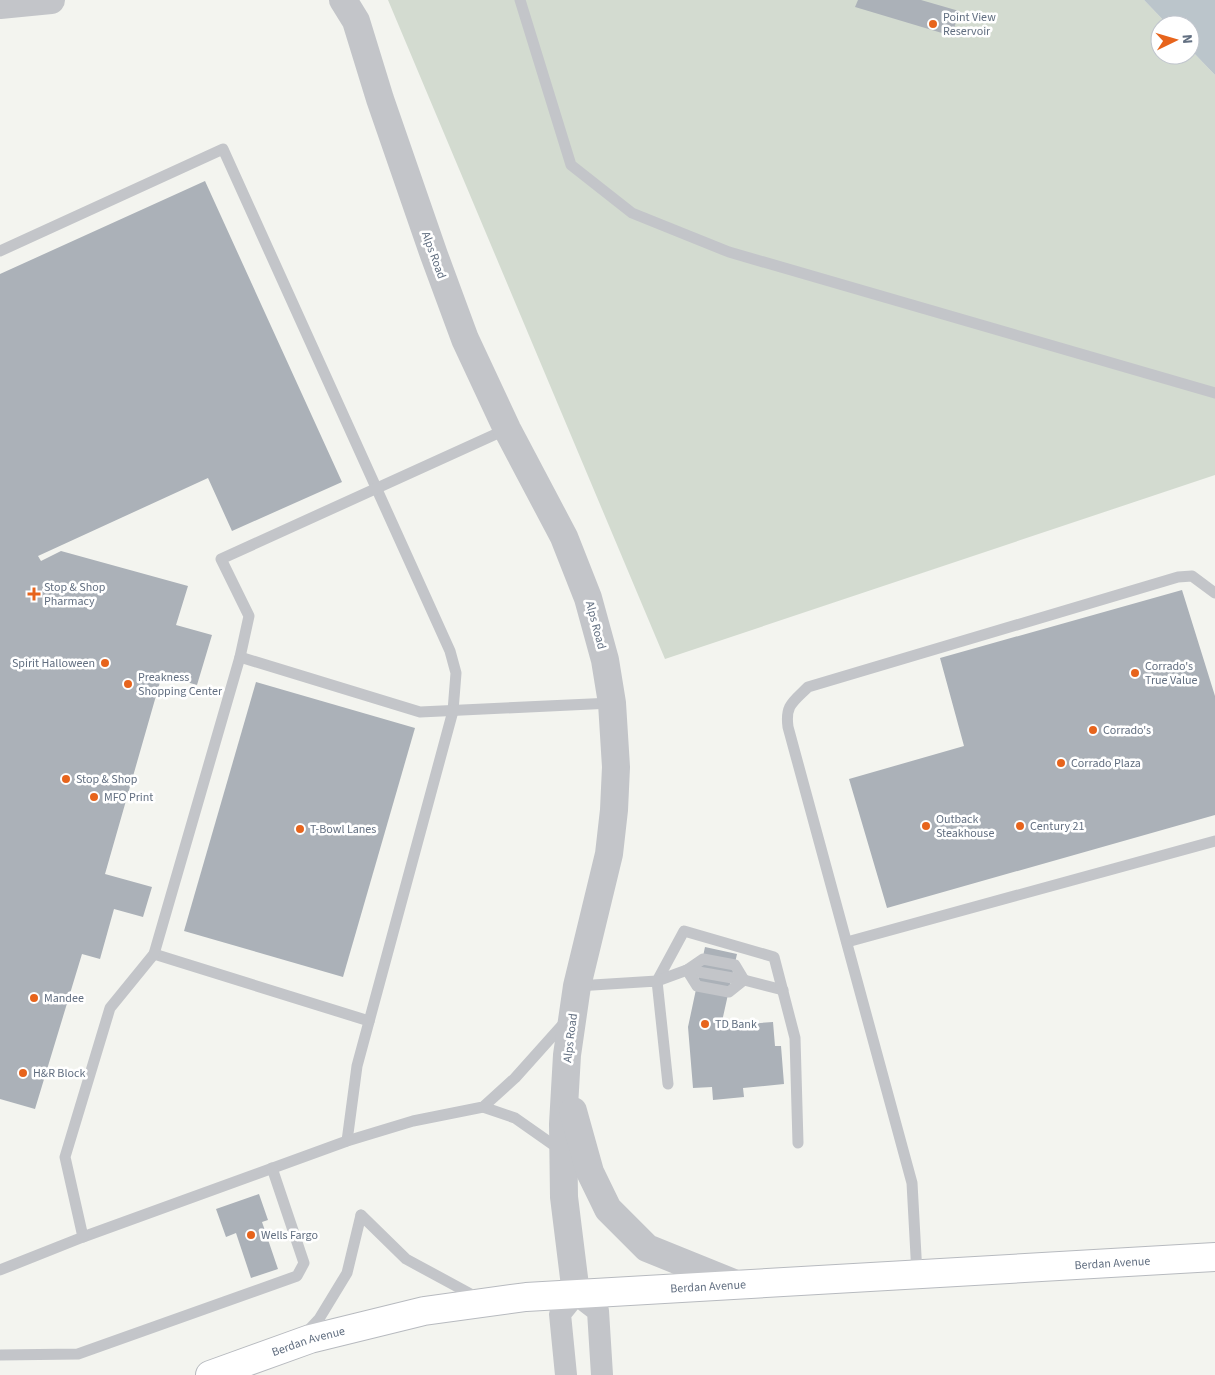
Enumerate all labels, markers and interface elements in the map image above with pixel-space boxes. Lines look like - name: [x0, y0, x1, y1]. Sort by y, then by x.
- place label: Point View Reservoir: [943, 9, 996, 40]
- north arrow: [1150, 15, 1200, 65]
- marker: Point View Reservoir: [927, 18, 939, 30]
- text: N: [1177, 33, 1197, 44]
- street label: Alps Road: [417, 229, 450, 281]
- place label: Stop & Shop Pharmacy: [44, 579, 106, 610]
- marker: Stop & Shop Pharmacy: [28, 588, 40, 600]
- street label: Alps Road: [581, 599, 610, 651]
- place label: Spirit Halloween: [12, 655, 95, 672]
- marker: Spirit Halloween: [99, 657, 111, 669]
- place label: Corrado's True Value: [1145, 658, 1197, 689]
- marker: Corrado's True Value: [1129, 667, 1141, 679]
- place label: Preakness Shopping Center: [138, 669, 223, 700]
- marker: Preakness Shopping Center: [122, 678, 134, 690]
- place label: Corrado's: [1103, 722, 1151, 739]
- marker: Corrado's: [1087, 724, 1099, 736]
- place label: Corrado Plaza: [1071, 755, 1141, 772]
- marker: Corrado Plaza: [1055, 757, 1067, 769]
- place label: Stop & Shop: [76, 771, 138, 788]
- marker: Stop & Shop: [60, 773, 72, 785]
- place label: MFO Print: [104, 789, 153, 806]
- marker: MFO Print: [88, 791, 100, 803]
- place label: Outback Steakhouse: [936, 811, 994, 842]
- place label: Century 21: [1030, 818, 1084, 835]
- marker: Outback Steakhouse: [920, 820, 932, 832]
- marker: Century 21: [1014, 820, 1026, 832]
- place label: T-Bowl Lanes: [310, 821, 376, 838]
- marker: T-Bowl Lanes: [294, 823, 306, 835]
- place label: Mandee: [44, 990, 84, 1007]
- marker: Mandee: [28, 992, 40, 1004]
- street label: Alps Road: [559, 1013, 582, 1064]
- place label: TD Bank: [715, 1016, 757, 1033]
- marker: TD Bank: [699, 1018, 711, 1030]
- place label: H&R Block: [33, 1065, 85, 1082]
- marker: H&R Block: [17, 1067, 29, 1079]
- place label: Wells Fargo: [261, 1227, 318, 1244]
- marker: Wells Fargo: [245, 1229, 257, 1241]
- street label: Berdan Avenue: [1074, 1253, 1151, 1274]
- street label: Berdan Avenue: [670, 1276, 746, 1298]
- street label: Berdan Avenue: [269, 1323, 347, 1361]

